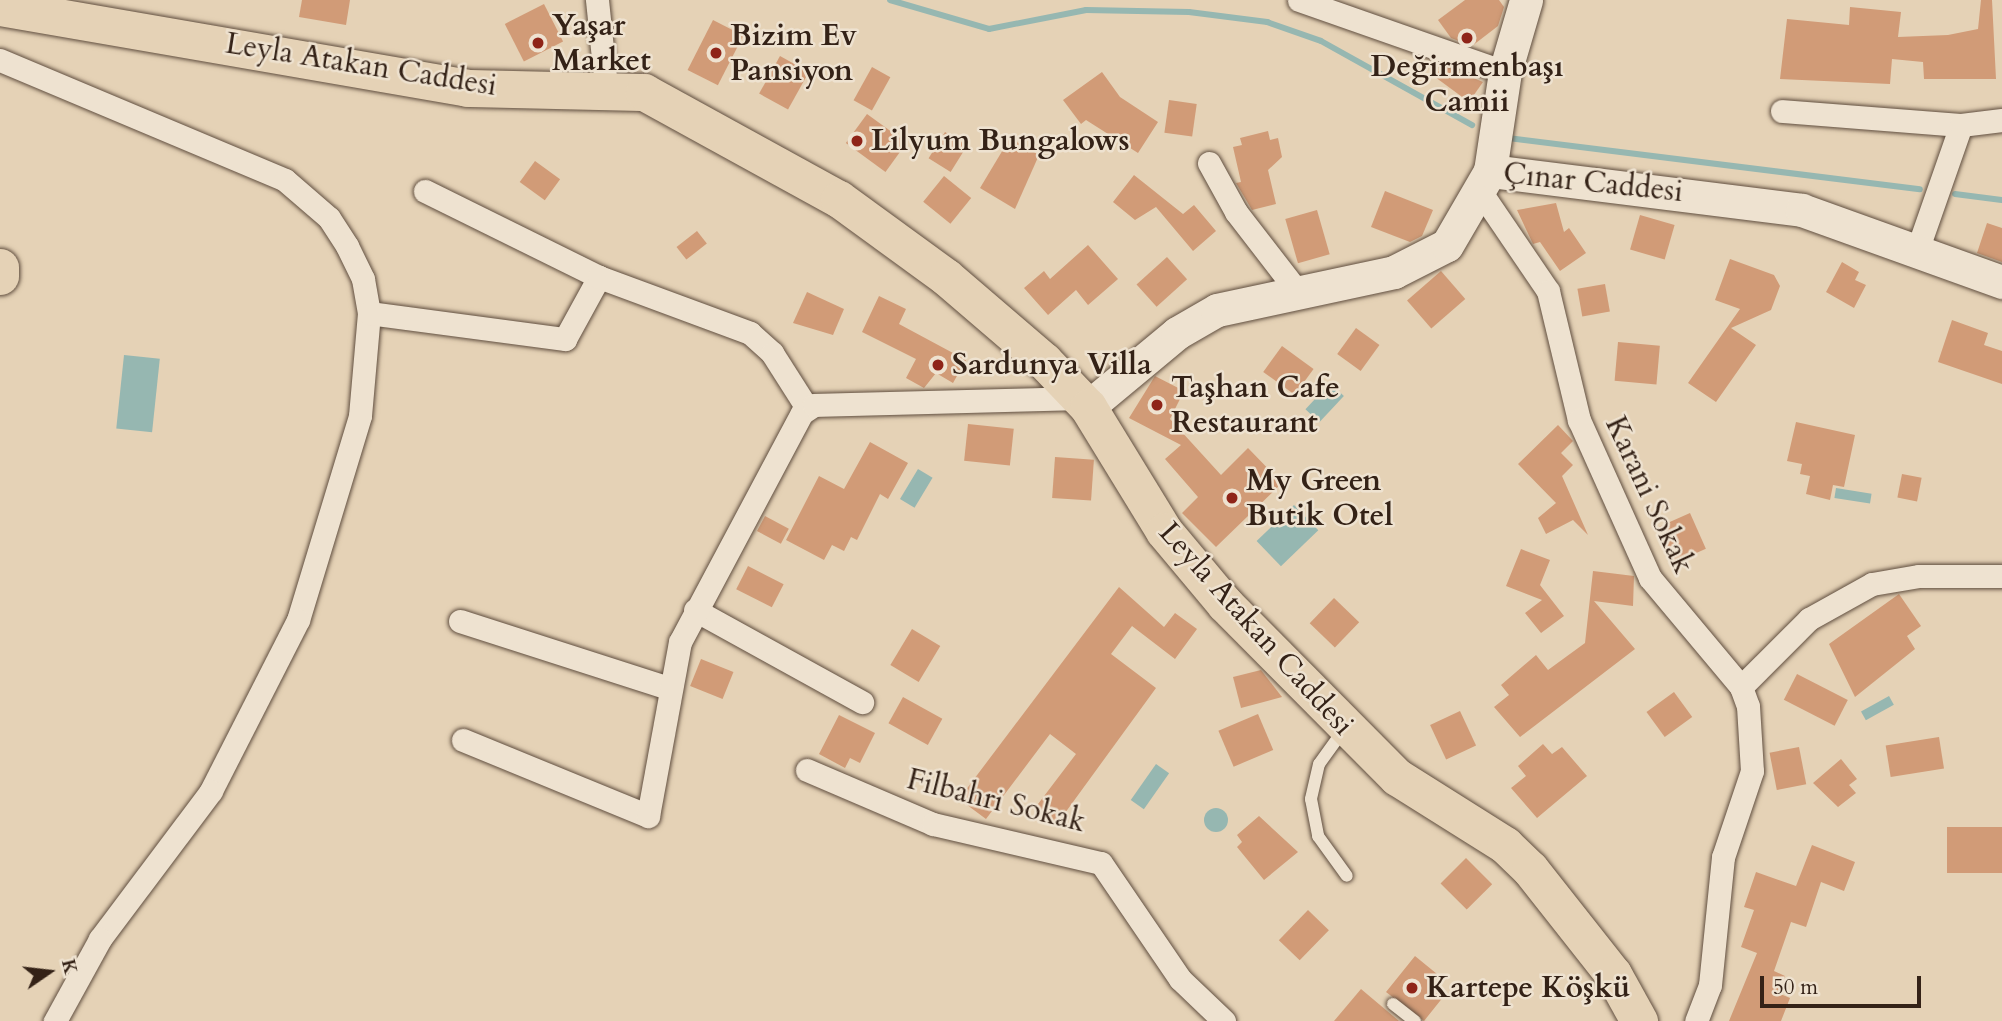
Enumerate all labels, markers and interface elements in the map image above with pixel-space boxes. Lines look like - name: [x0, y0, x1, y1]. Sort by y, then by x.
- place label: Yaşar Market: [552, 8, 651, 78]
- place label: Bizim Ev Pansiyon: [730, 18, 857, 88]
- street label: Leyla Atakan Caddesi: [223, 26, 499, 104]
- marker: Değirmenbaşı Camii: [1459, 30, 1475, 46]
- marker: Yaşar Market: [530, 35, 546, 51]
- marker: Bizim Ev Pansiyon: [708, 45, 724, 61]
- place label: Değirmenbaşı Camii: [1371, 49, 1563, 119]
- place label: Lilyum Bungalows: [871, 123, 1130, 159]
- marker: Lilyum Bungalows: [849, 133, 865, 149]
- street label: Çınar Caddesi: [1501, 156, 1685, 210]
- place label: Sardunya Villa: [952, 347, 1152, 383]
- marker: Sardunya Villa: [930, 357, 946, 373]
- place label: Taşhan Cafe Restaurant: [1171, 370, 1340, 440]
- marker: Taşhan Cafe Restaurant: [1149, 397, 1165, 413]
- street label: Karani Sokak: [1597, 411, 1701, 579]
- place label: My Green Butik Otel: [1246, 463, 1393, 534]
- marker: My Green Butik Otel: [1224, 490, 1240, 506]
- street label: Leyla Atakan Caddesi: [1151, 515, 1361, 743]
- street label: Filbahri Sokak: [903, 761, 1089, 841]
- north arrow: [14, 937, 84, 1007]
- text: K: [55, 956, 84, 978]
- scale bar: [1764, 962, 1925, 1006]
- place label: Kartepe Köşkü: [1426, 970, 1630, 1006]
- text: 50 m: [1773, 973, 1818, 1002]
- marker: Kartepe Köşkü: [1404, 980, 1420, 996]

